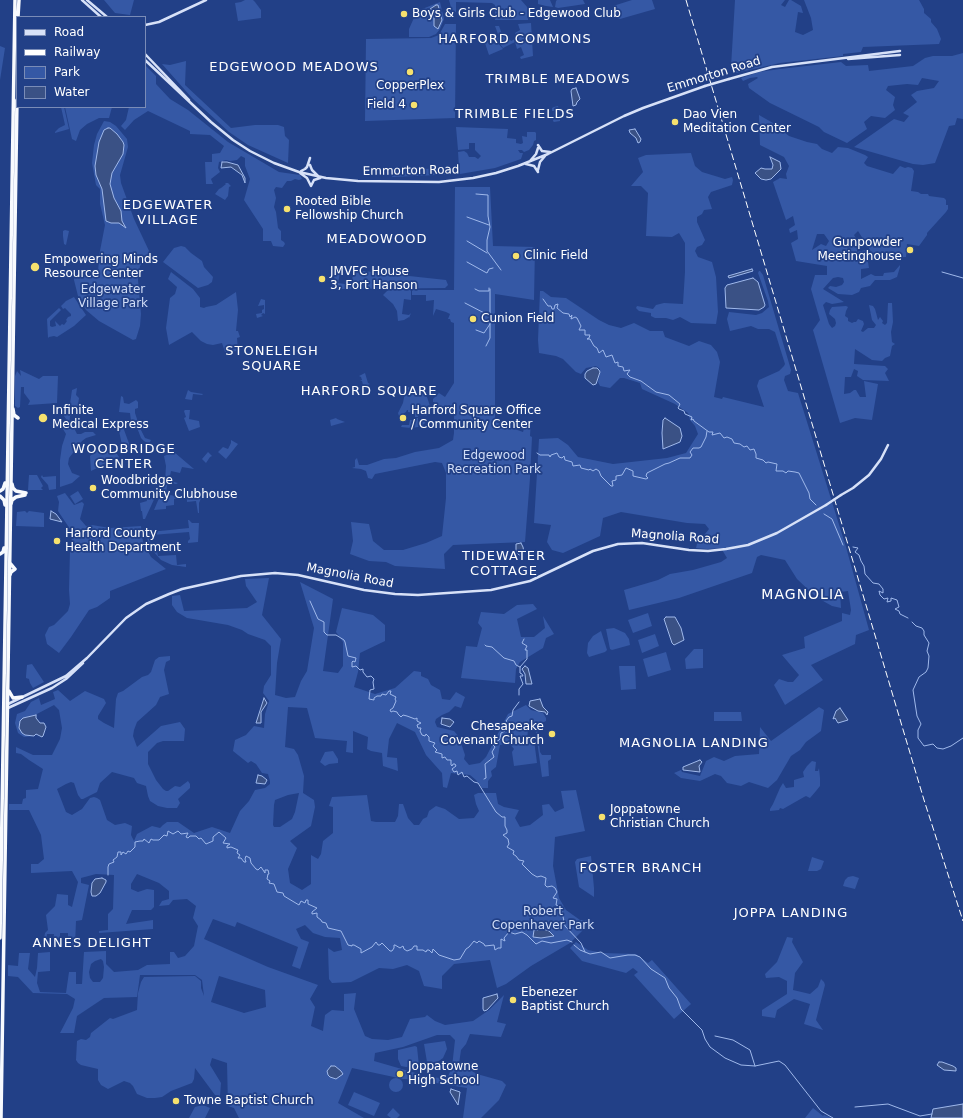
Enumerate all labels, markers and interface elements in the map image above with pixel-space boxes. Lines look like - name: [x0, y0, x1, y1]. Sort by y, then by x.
- place label: Boys & Girls Club - Edgewood Club: [412, 7, 621, 21]
- marker: Boys & Girls Club - Edgewood Club: [399, 9, 409, 19]
- legend: [16, 16, 146, 108]
- text: Road: [54, 25, 84, 39]
- district label: HARFORD COMMONS: [438, 32, 592, 48]
- text: Railway: [54, 45, 100, 59]
- street label: Emmorton Road: [666, 54, 762, 96]
- district label: EDGEWOOD MEADOWS: [209, 60, 379, 76]
- text: Park: [54, 65, 80, 79]
- marker: CopperPlex: [405, 67, 415, 77]
- district label: TRIMBLE MEADOWS: [485, 72, 631, 88]
- place label: CopperPlex: [376, 79, 444, 93]
- text: Water: [54, 85, 89, 99]
- place label: Field 4: [367, 98, 406, 112]
- marker: Field 4: [409, 100, 419, 110]
- district label: TRIMBLE FIELDS: [455, 107, 575, 123]
- place label: Dao Vien Meditation Center: [683, 108, 791, 136]
- marker: Dao Vien Meditation Center: [670, 117, 680, 127]
- street label: Emmorton Road: [362, 163, 460, 179]
- place label: Rooted Bible Fellowship Church: [295, 195, 404, 223]
- district label: EDGEWATER VILLAGE: [123, 198, 213, 229]
- marker: Rooted Bible Fellowship Church: [282, 204, 292, 214]
- district label: MEADOWOOD: [327, 232, 427, 248]
- place label: Gunpowder Meetinghouse: [817, 236, 902, 264]
- marker: Gunpowder Meetinghouse: [905, 245, 915, 255]
- place label: Clinic Field: [524, 249, 588, 263]
- marker: Clinic Field: [511, 251, 521, 261]
- place label: Empowering Minds Resource Center: [44, 253, 158, 281]
- marker: Empowering Minds Resource Center: [29, 261, 41, 273]
- place label: JMVFC House 3, Fort Hanson: [330, 265, 418, 293]
- marker: JMVFC House 3, Fort Hanson: [317, 274, 327, 284]
- park label: Edgewater Village Park: [78, 283, 148, 311]
- place label: Cunion Field: [481, 312, 554, 326]
- marker: Cunion Field: [468, 314, 478, 324]
- district label: STONELEIGH SQUARE: [225, 344, 319, 375]
- district label: HARFORD SQUARE: [301, 384, 437, 400]
- place label: Infinite Medical Express: [52, 404, 149, 432]
- place label: Harford Square Office / Community Center: [411, 404, 541, 432]
- marker: Infinite Medical Express: [37, 412, 49, 424]
- marker: Harford Square Office / Community Center: [398, 413, 408, 423]
- district label: WOODBRIDGE CENTER: [72, 442, 176, 473]
- park label: Edgewood Recreation Park: [447, 449, 541, 477]
- place label: Woodbridge Community Clubhouse: [101, 474, 237, 502]
- marker: Woodbridge Community Clubhouse: [88, 483, 98, 493]
- place label: Harford County Health Department: [65, 527, 181, 555]
- street label: Magnolia Road: [630, 527, 720, 547]
- marker: Harford County Health Department: [52, 536, 62, 546]
- district label: TIDEWATER COTTAGE: [462, 549, 546, 580]
- street label: Magnolia Road: [305, 561, 395, 591]
- district label: MAGNOLIA: [761, 587, 845, 603]
- place label: Chesapeake Covenant Church: [440, 720, 544, 748]
- marker: Chesapeake Covenant Church: [547, 729, 557, 739]
- district label: MAGNOLIA LANDING: [619, 736, 769, 752]
- place label: Joppatowne Christian Church: [610, 803, 710, 831]
- marker: Joppatowne Christian Church: [597, 812, 607, 822]
- district label: FOSTER BRANCH: [579, 861, 703, 877]
- park label: Robert Copenhaver Park: [492, 905, 594, 933]
- district label: JOPPA LANDING: [734, 906, 848, 922]
- district label: ANNES DELIGHT: [32, 936, 152, 952]
- place label: Ebenezer Baptist Church: [521, 986, 609, 1014]
- marker: Ebenezer Baptist Church: [508, 995, 518, 1005]
- place label: Joppatowne High School: [408, 1060, 479, 1088]
- marker: Joppatowne High School: [395, 1069, 405, 1079]
- place label: Towne Baptist Church: [184, 1094, 314, 1108]
- marker: Towne Baptist Church: [171, 1096, 181, 1106]

